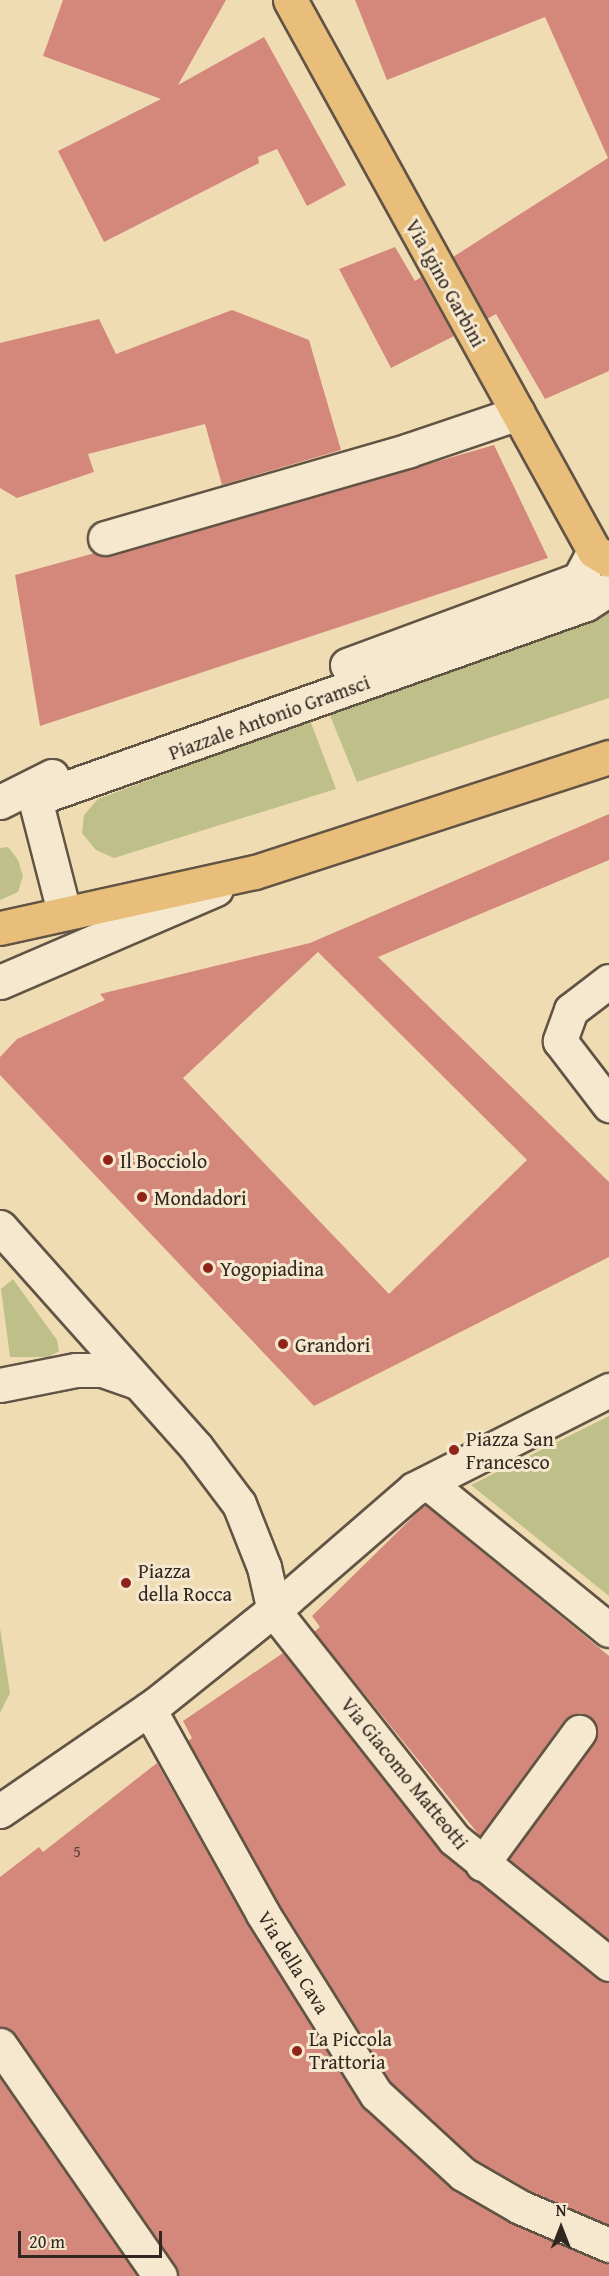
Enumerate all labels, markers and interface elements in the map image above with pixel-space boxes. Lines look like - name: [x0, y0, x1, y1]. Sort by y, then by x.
- street label: Via Igino Garbini: [401, 215, 491, 351]
- street label: Piazzale Antonio Gramsci: [165, 669, 373, 765]
- place label: Il Bocciolo: [120, 1148, 207, 1172]
- marker: Il Bocciolo: [101, 1153, 115, 1167]
- place label: Mondadori: [154, 1185, 247, 1209]
- marker: Mondadori: [135, 1190, 149, 1204]
- place label: Yogopiadina: [220, 1256, 324, 1280]
- marker: Yogopiadina: [201, 1261, 215, 1275]
- place label: Grandori: [295, 1332, 370, 1356]
- marker: Grandori: [276, 1337, 290, 1351]
- place label: Piazza San Francesco: [466, 1426, 554, 1473]
- marker: Piazza San Francesco: [447, 1443, 461, 1457]
- place label: Piazza della Rocca: [138, 1559, 232, 1606]
- marker: Piazza della Rocca: [119, 1576, 133, 1590]
- street label: Via Giacomo Matteotti: [336, 1692, 474, 1854]
- house number: 5: [73, 1841, 81, 1861]
- street label: Via della Cava: [253, 1906, 335, 2018]
- place label: La Piccola Trattoria: [309, 2027, 392, 2074]
- marker: La Piccola Trattoria: [290, 2044, 304, 2058]
- north arrow: [531, 2198, 591, 2258]
- text: N: [556, 2198, 566, 2222]
- scale bar: [21, 2219, 165, 2257]
- text: 20 m: [29, 2228, 65, 2255]

